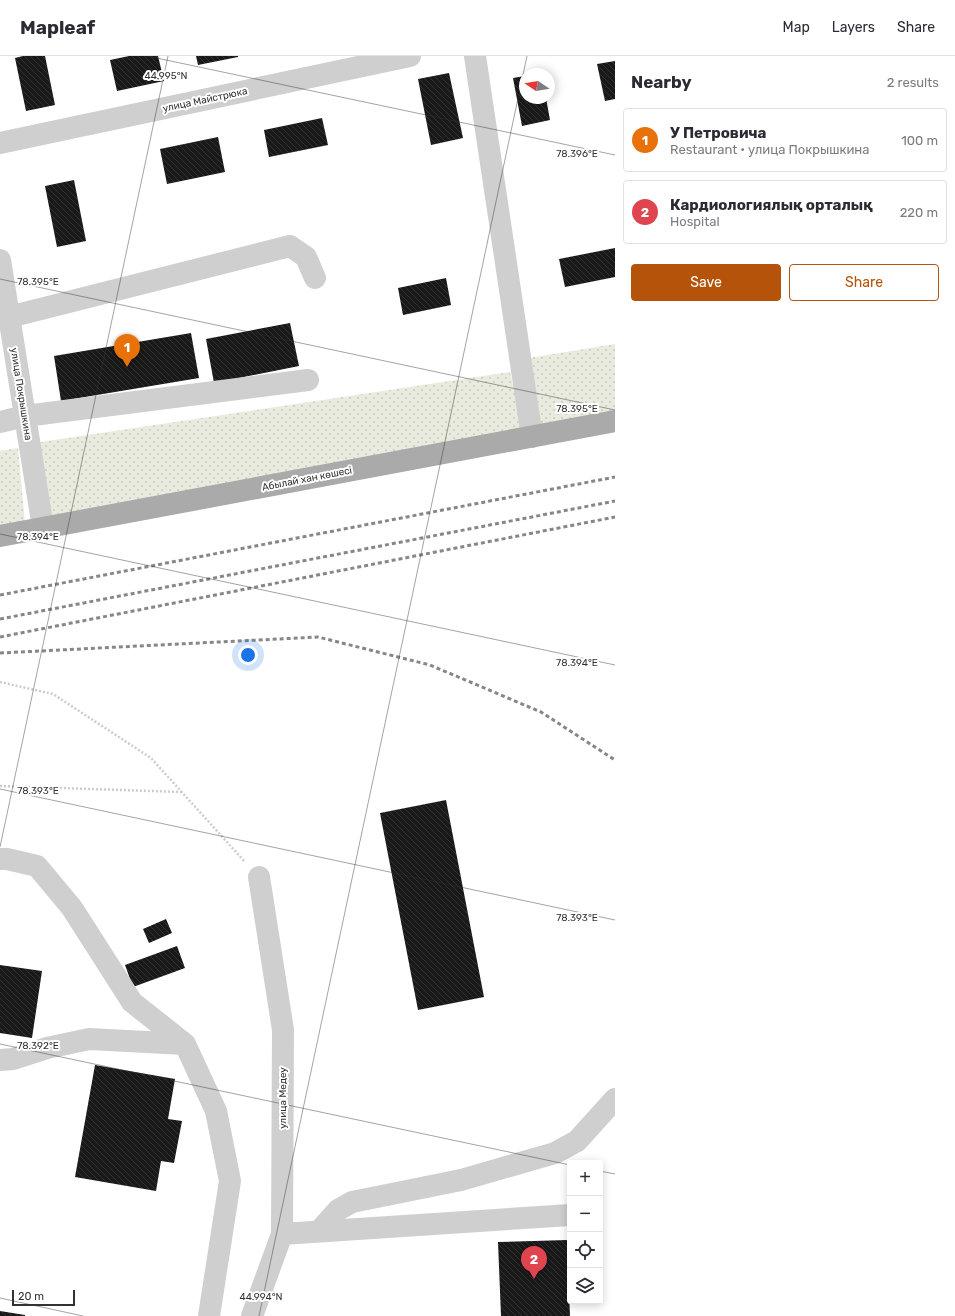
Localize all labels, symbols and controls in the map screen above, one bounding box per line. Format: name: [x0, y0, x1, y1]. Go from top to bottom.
text: Mapleaf: [20, 16, 95, 39]
text: Map: [783, 19, 810, 36]
text: Layers: [832, 19, 875, 36]
text: Share: [897, 19, 935, 36]
north arrow: [519, 68, 555, 104]
text: 44.995°N: [145, 70, 188, 82]
text: Nearby: [631, 72, 692, 92]
text: 2 results: [887, 75, 939, 90]
street label: улица Майстрюка: [162, 85, 248, 115]
text: У Петровича: [670, 124, 766, 142]
text: 1: [642, 133, 648, 148]
text: 100 m: [901, 133, 938, 148]
text: Restaurant · улица Покрышкина: [670, 142, 869, 157]
text: 78.396°E: [556, 148, 598, 160]
text: Кардиологиялық орталық: [670, 196, 873, 214]
text: 2: [641, 205, 649, 220]
text: 220 m: [900, 205, 938, 220]
text: Hospital: [670, 214, 720, 229]
button: Save: [631, 264, 781, 301]
button: Share: [789, 264, 939, 301]
text: 78.395°E: [17, 276, 59, 288]
pin: 1: [114, 334, 140, 367]
street label: улица Покрышкина: [8, 347, 34, 441]
text: 78.395°E: [556, 403, 598, 415]
street label: Абылай хан көшесі: [261, 464, 353, 494]
text: 78.394°E: [17, 531, 59, 543]
your location: [238, 645, 258, 665]
text: 78.394°E: [556, 657, 598, 669]
text: 78.393°E: [17, 785, 59, 797]
text: 78.393°E: [556, 912, 598, 924]
text: 78.392°E: [17, 1040, 59, 1052]
street label: улица Медеу: [277, 1067, 289, 1129]
map controls: [567, 1160, 603, 1304]
button: +: [567, 1160, 603, 1196]
button: −: [567, 1196, 603, 1232]
button: locate: [567, 1232, 603, 1268]
pin: 2: [521, 1246, 547, 1279]
button: layers: [567, 1268, 603, 1304]
scale bar: [12, 1288, 75, 1307]
text: 20 m: [18, 1290, 44, 1303]
text: 44.994°N: [239, 1291, 283, 1303]

